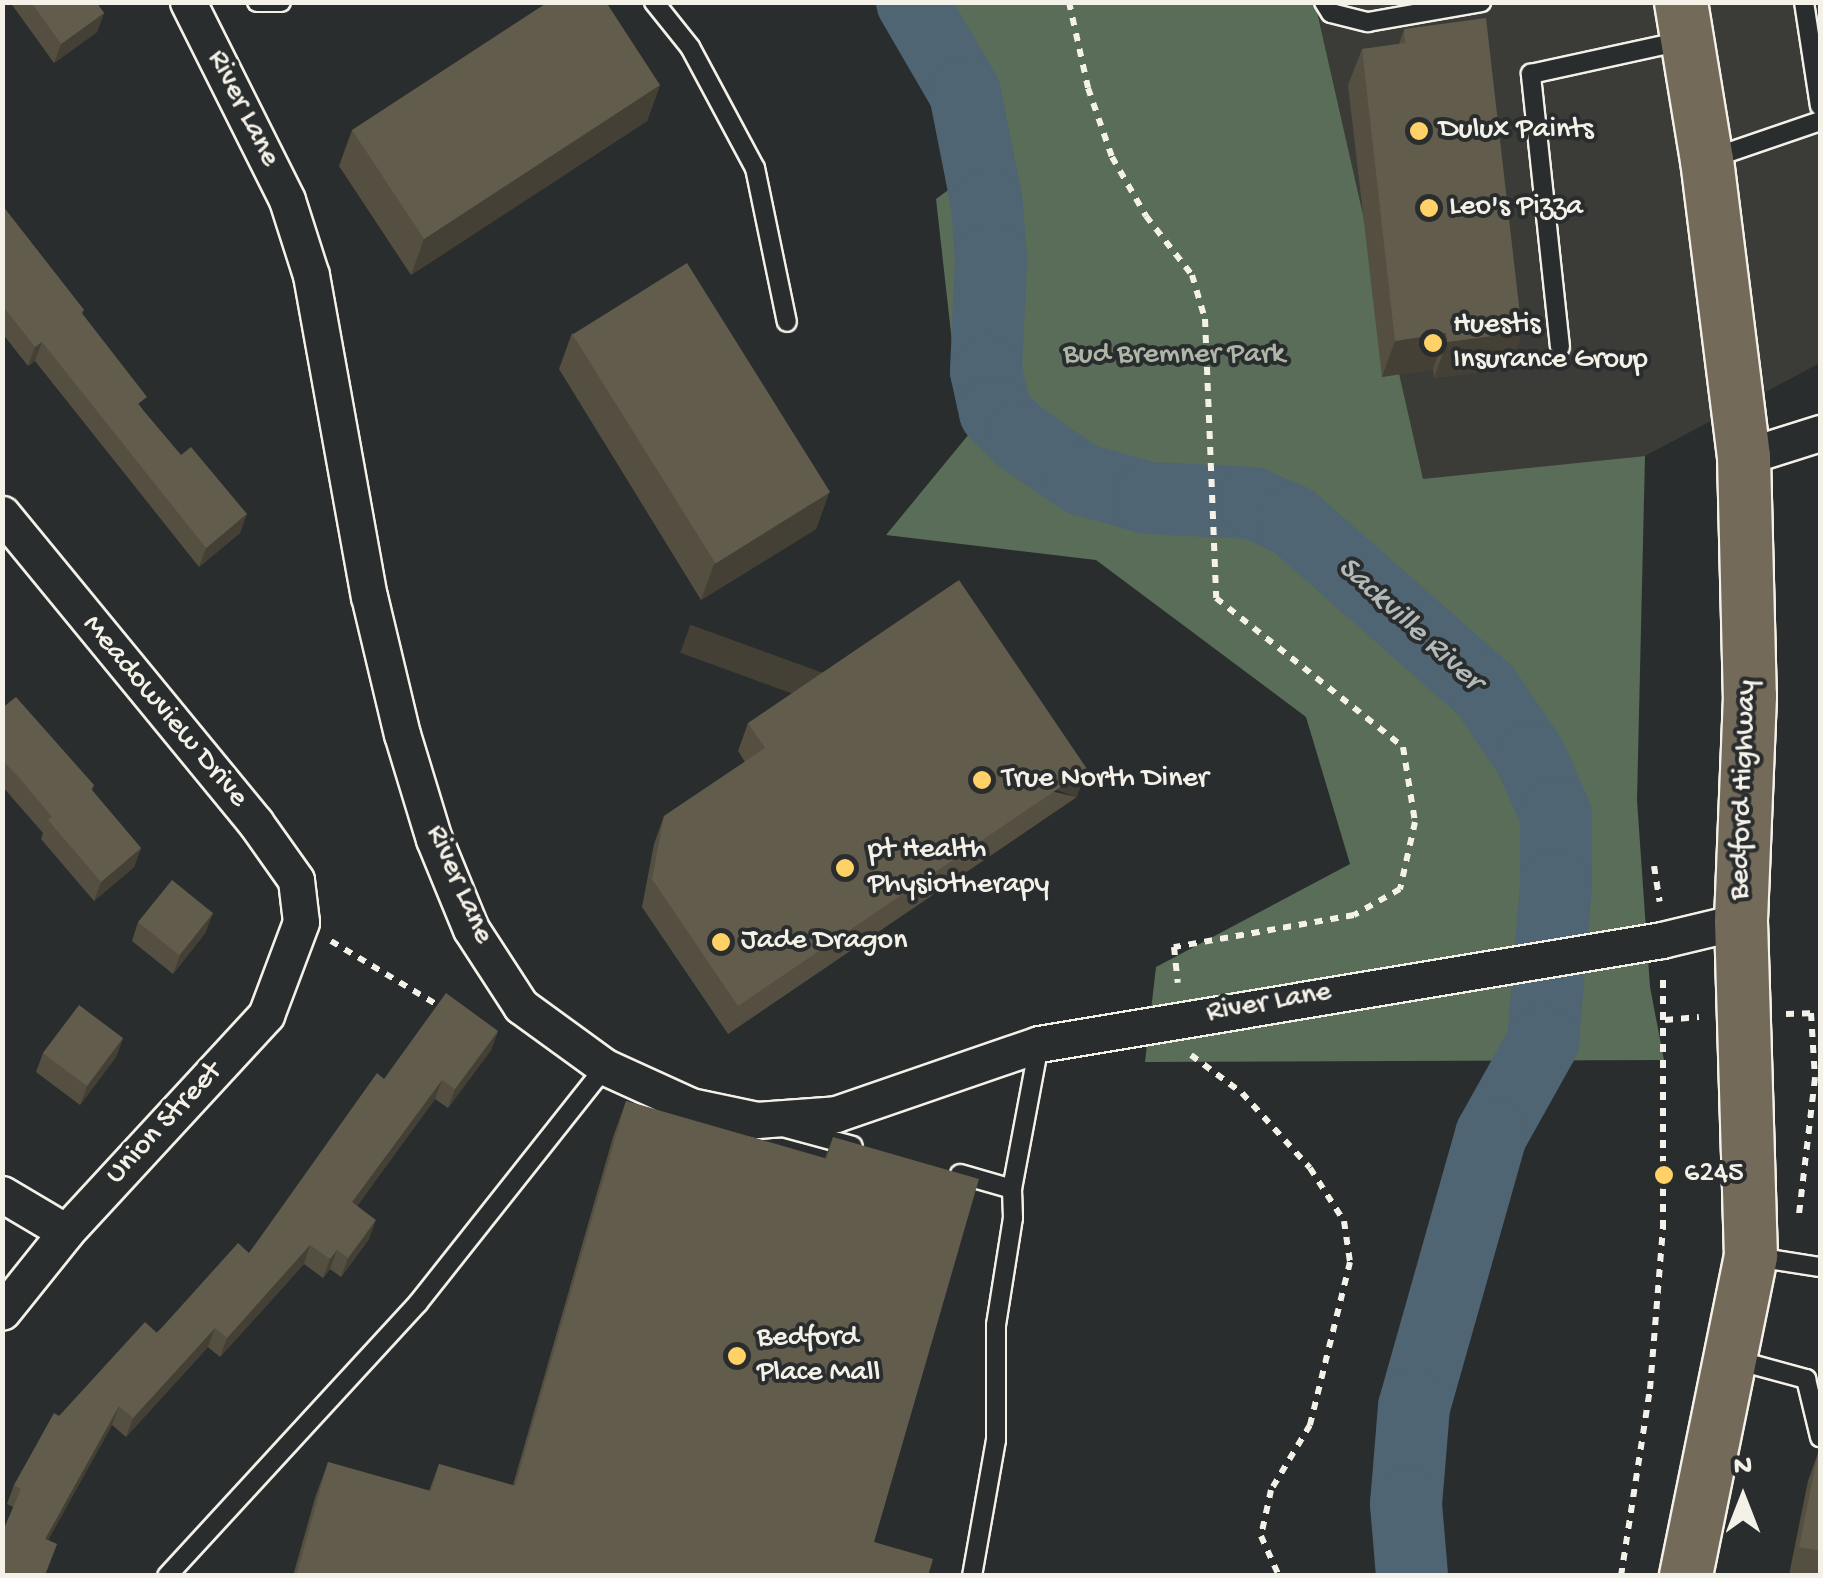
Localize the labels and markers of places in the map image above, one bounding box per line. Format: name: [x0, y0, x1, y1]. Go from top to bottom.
place label: Dulux Paints: [1439, 113, 1593, 149]
marker: Dulux Paints: [1408, 120, 1430, 142]
place label: Leo's Pizza: [1449, 190, 1583, 226]
marker: Leo's Pizza: [1418, 197, 1440, 219]
place label: Huestis Insurance Group: [1453, 308, 1648, 378]
marker: Huestis Insurance Group: [1422, 332, 1444, 354]
place label: True North Diner: [1002, 762, 1208, 798]
marker: True North Diner: [971, 769, 993, 791]
place label: pt Health Physiotherapy: [868, 833, 1049, 904]
marker: pt Health Physiotherapy: [832, 855, 858, 881]
place label: Jade Dragon: [741, 924, 907, 960]
marker: Jade Dragon: [710, 931, 732, 953]
place label: 6245: [1684, 1157, 1744, 1193]
marker: 6245: [1653, 1164, 1675, 1186]
place label: Bedford Place Mall: [757, 1321, 880, 1392]
marker: Bedford Place Mall: [726, 1345, 748, 1367]

